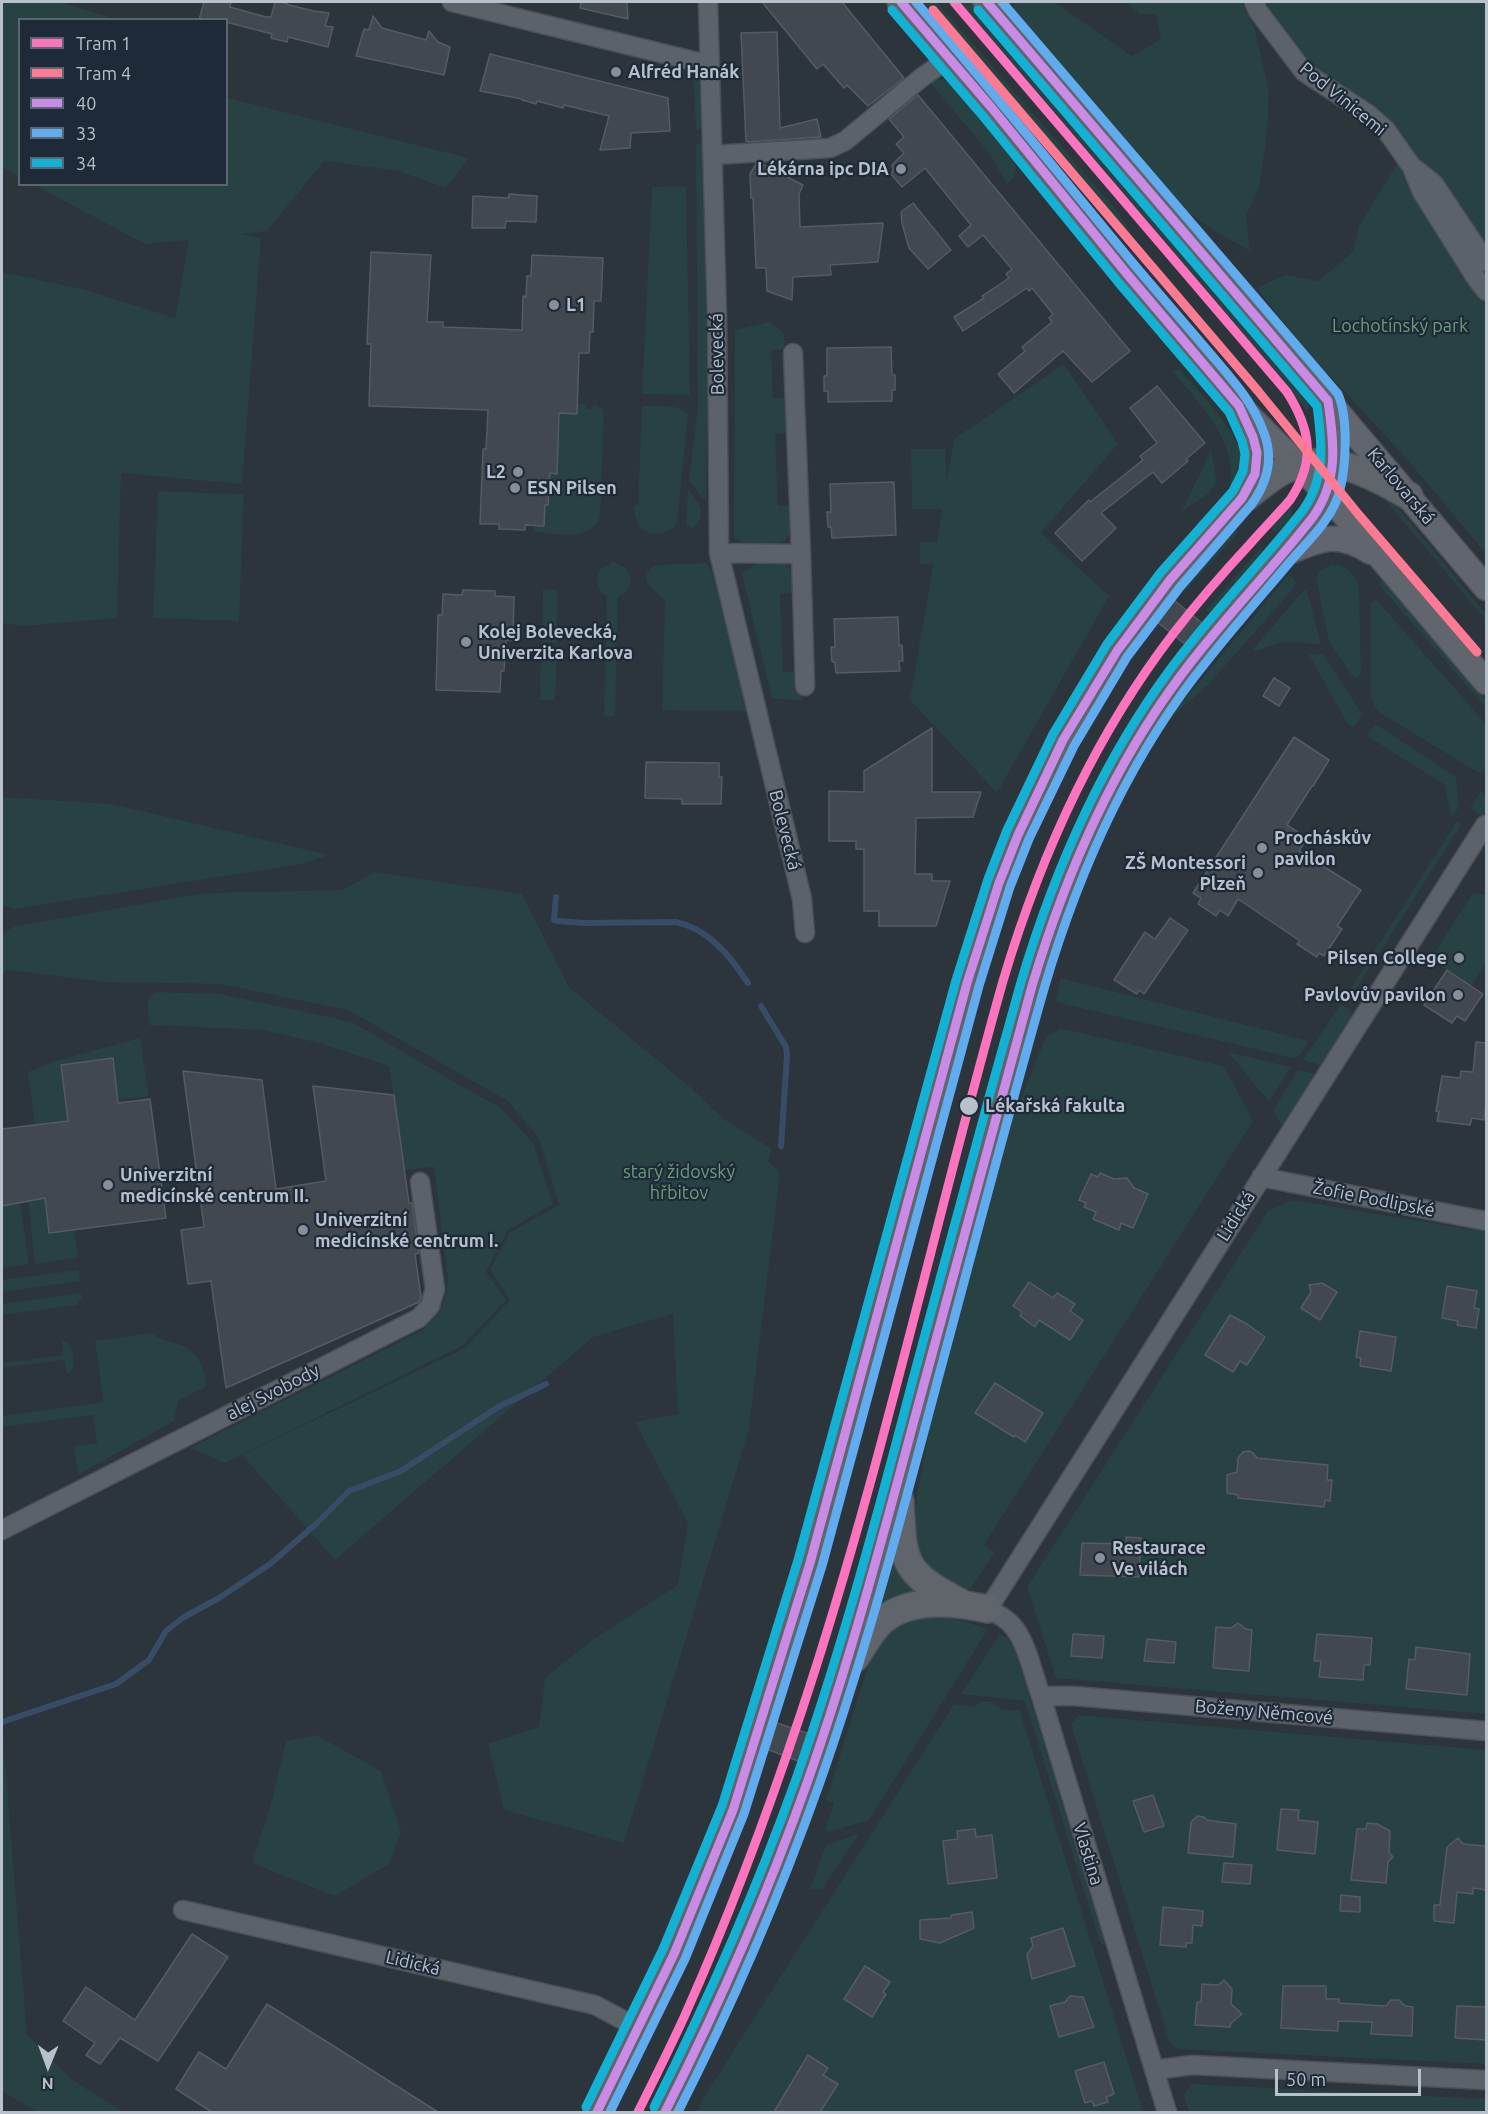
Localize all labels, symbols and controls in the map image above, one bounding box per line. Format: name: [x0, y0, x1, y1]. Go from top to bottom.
legend: [18, 18, 228, 186]
text: Tram 1: [76, 33, 131, 53]
street label: Pod Vinicemi: [1295, 58, 1391, 140]
place label: Alfréd Hanák: [628, 61, 739, 83]
text: Tram 4: [76, 63, 131, 83]
marker: Alfréd Hanák: [609, 65, 623, 79]
text: 40: [76, 93, 96, 113]
text: 33: [76, 123, 96, 143]
text: 34: [76, 153, 96, 173]
place label: Lékárna ipc DIA: [757, 158, 889, 180]
marker: Lékárna ipc DIA: [894, 162, 908, 176]
place label: L1: [566, 294, 586, 316]
marker: L1: [547, 298, 561, 312]
street label: Bolevecká: [705, 313, 729, 395]
park label: Lochotínský park: [1332, 315, 1468, 337]
street label: Karlovarská: [1363, 443, 1439, 529]
place label: L2: [486, 461, 506, 483]
marker: L2: [511, 465, 525, 479]
place label: ESN Pilsen: [527, 477, 617, 499]
marker: ESN Pilsen: [508, 481, 522, 495]
place label: Kolej Bolevecká, Univerzita Karlova: [478, 621, 633, 664]
marker: Kolej Bolevecká, Univerzita Karlova: [459, 635, 473, 649]
street label: Bolevecká: [765, 788, 805, 872]
place label: Procháskův pavilon: [1274, 827, 1371, 870]
marker: Procháskův pavilon: [1255, 841, 1269, 855]
place label: ZŠ Montessori Plzeň: [1125, 852, 1246, 894]
marker: ZŠ Montessori Plzeň: [1251, 866, 1265, 880]
place label: Pilsen College: [1327, 947, 1447, 969]
marker: Pilsen College: [1452, 951, 1466, 965]
place label: Pavlovův pavilon: [1304, 984, 1446, 1006]
marker: Pavlovův pavilon: [1451, 988, 1465, 1002]
marker: Lékařská fakulta: [958, 1095, 980, 1117]
place label: Lékařská fakulta: [985, 1095, 1125, 1117]
park label: starý židovský hřbitov: [623, 1161, 735, 1204]
place label: Univerzitní medicínské centrum II.: [120, 1164, 309, 1206]
street label: Žofie Podlipské: [1311, 1177, 1437, 1221]
marker: Univerzitní medicínské centrum II.: [101, 1178, 115, 1192]
street label: Lidická: [1212, 1187, 1260, 1245]
place label: Univerzitní medicínské centrum I.: [315, 1209, 498, 1252]
marker: Univerzitní medicínské centrum I.: [296, 1223, 310, 1237]
street label: alej Svobody: [223, 1359, 323, 1425]
place label: Restaurace Ve vilách: [1112, 1537, 1206, 1580]
marker: Restaurace Ve vilách: [1093, 1551, 1107, 1565]
street label: Boženy Němcové: [1194, 1695, 1334, 1729]
street label: Vlastina: [1068, 1820, 1108, 1888]
street label: Lidická: [384, 1946, 442, 1980]
north arrow: [18, 2036, 78, 2096]
scale bar: [1278, 2057, 1424, 2095]
text: 50 m: [1286, 2069, 1326, 2089]
text: N: [42, 2075, 54, 2093]

